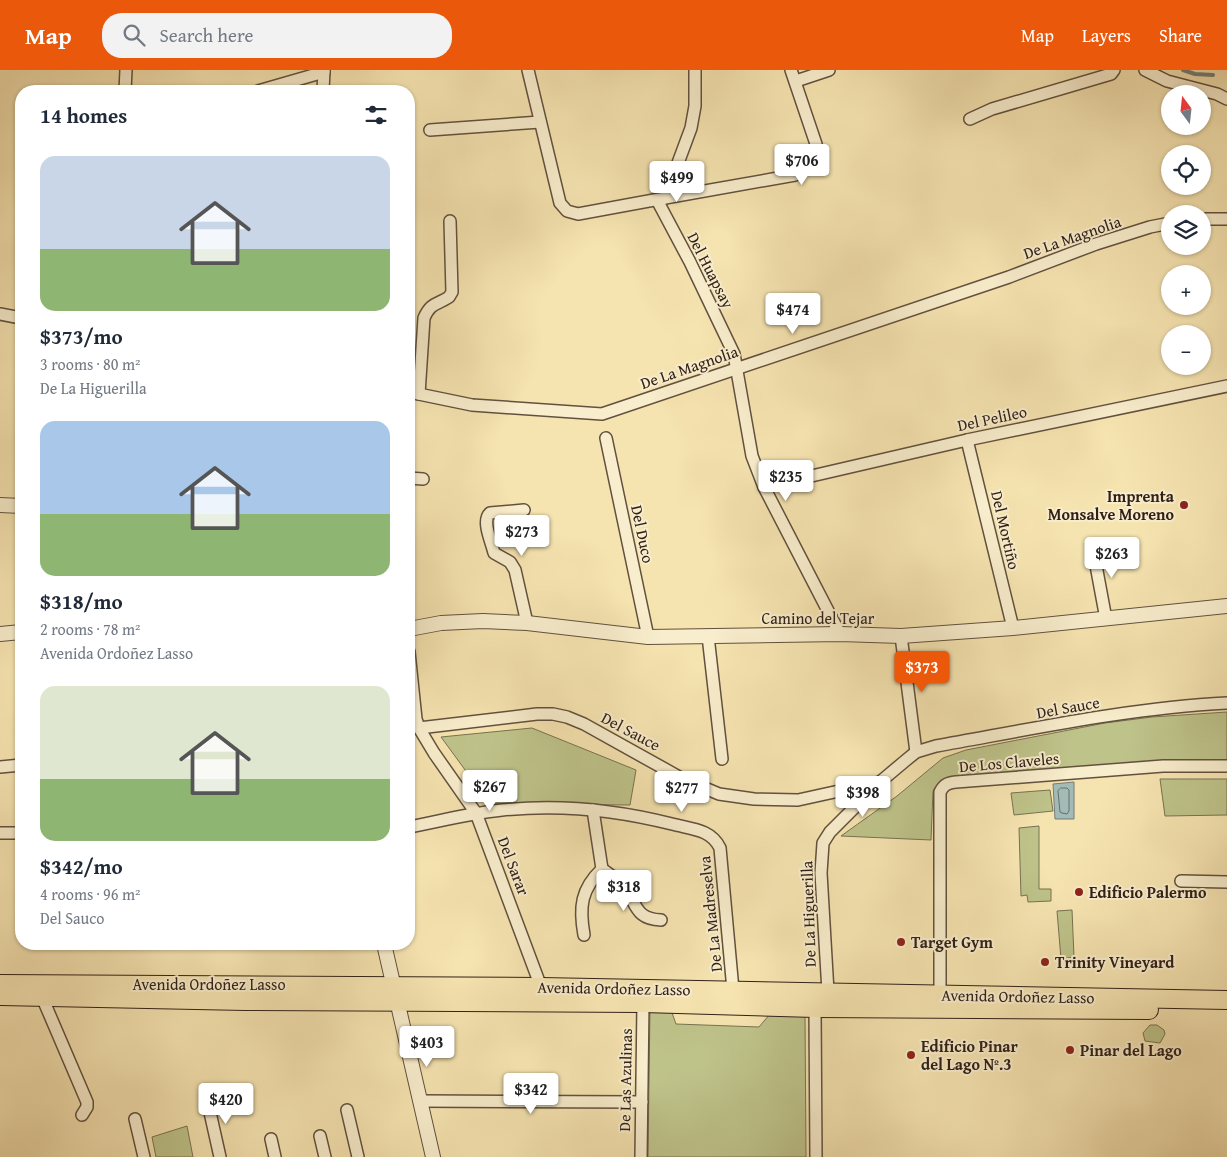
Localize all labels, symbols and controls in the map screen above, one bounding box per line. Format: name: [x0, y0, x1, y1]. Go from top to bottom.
search box: [102, 13, 452, 58]
text: Map: [25, 18, 72, 53]
icon: search: [120, 21, 148, 49]
text: Search here: [160, 21, 253, 49]
text: Map: [1021, 22, 1054, 49]
text: Layers: [1082, 22, 1131, 49]
text: Share: [1159, 22, 1202, 49]
north arrow: [1161, 85, 1211, 135]
map controls: [1161, 85, 1211, 375]
text: 14 homes: [40, 100, 127, 131]
icon: filters: [362, 101, 390, 129]
pin: $706: [772, 144, 832, 186]
button: locate: [1161, 145, 1211, 195]
text: $706: [785, 148, 819, 172]
pin: $499: [647, 160, 707, 203]
text: $499: [660, 165, 694, 189]
icon: home: [170, 188, 260, 278]
button: layers: [1161, 205, 1211, 255]
street label: De La Magnolia: [1020, 209, 1125, 265]
street label: Del Huapsay: [682, 228, 740, 312]
button: +: [1161, 265, 1211, 315]
pin: $474: [763, 292, 823, 335]
text: $474: [776, 297, 810, 321]
text: $373/mo: [40, 321, 123, 352]
button: −: [1161, 325, 1211, 375]
street label: De La Magnolia: [637, 339, 742, 395]
text: 3 rooms · 80 m²: [40, 352, 140, 376]
text: De La Higuerilla: [40, 376, 147, 400]
street label: Del Pelileo: [955, 399, 1029, 437]
icon: home: [170, 453, 260, 543]
pin: $235: [756, 460, 816, 502]
text: $235: [769, 464, 803, 488]
place label: Imprenta Monsalve Moreno: [1048, 484, 1175, 526]
street label: Del Mortiño: [985, 488, 1027, 572]
marker: Imprenta Monsalve Moreno: [1178, 499, 1190, 511]
street label: Del Duco: [625, 503, 661, 565]
pin: $273: [492, 514, 552, 557]
text: $273: [505, 519, 539, 543]
pin: $263: [1082, 536, 1142, 579]
text: $263: [1095, 541, 1129, 565]
text: $318/mo: [40, 586, 123, 617]
street label: Camino del Tejar: [762, 606, 875, 630]
text: 2 rooms · 78 m²: [40, 617, 140, 641]
text: Avenida Ordoñez Lasso: [40, 641, 193, 665]
pin: $373: [892, 650, 952, 693]
text: $373: [905, 655, 939, 679]
street label: Del Sauce: [1034, 690, 1102, 724]
street label: Del Sauce: [597, 705, 665, 757]
icon: home: [170, 718, 260, 808]
street label: De Los Claveles: [958, 746, 1060, 778]
pin: $267: [460, 770, 520, 812]
pin: $277: [652, 770, 712, 813]
text: $267: [473, 774, 507, 798]
text: $277: [665, 775, 699, 799]
pin: $398: [833, 776, 893, 818]
text: $398: [846, 780, 880, 804]
street label: Del Sarar: [492, 833, 536, 899]
text: $342/mo: [40, 851, 123, 882]
street label: De La Madreselva: [692, 854, 728, 973]
street label: De La Higuerilla: [794, 860, 822, 968]
pin: $318: [594, 870, 654, 912]
text: $318: [607, 874, 641, 898]
place label: Edificio Palermo: [1089, 880, 1207, 904]
text: 4 rooms · 96 m²: [40, 882, 140, 906]
marker: Edificio Palermo: [1073, 886, 1085, 898]
text: Del Sauco: [40, 906, 105, 930]
place label: Target Gym: [911, 930, 993, 954]
marker: Target Gym: [895, 936, 907, 948]
place label: Trinity Vineyard: [1055, 950, 1175, 974]
marker: Trinity Vineyard: [1039, 956, 1051, 968]
street label: Avenida Ordoñez Lasso: [132, 972, 286, 996]
street label: Avenida Ordoñez Lasso: [537, 975, 691, 1001]
street label: Avenida Ordoñez Lasso: [941, 983, 1095, 1009]
pin: $403: [397, 1026, 457, 1068]
street label: De Las Azulinas: [612, 1028, 638, 1132]
text: $403: [410, 1030, 444, 1054]
place label: Edificio Pinar del Lago Nº.3: [921, 1034, 1019, 1076]
place label: Pinar del Lago: [1080, 1038, 1182, 1062]
marker: Pinar del Lago: [1064, 1044, 1076, 1056]
marker: Edificio Pinar del Lago Nº.3: [905, 1049, 917, 1061]
pin: $342: [501, 1072, 561, 1115]
text: $342: [514, 1077, 548, 1101]
pin: $420: [196, 1082, 256, 1125]
text: $420: [209, 1087, 243, 1111]

